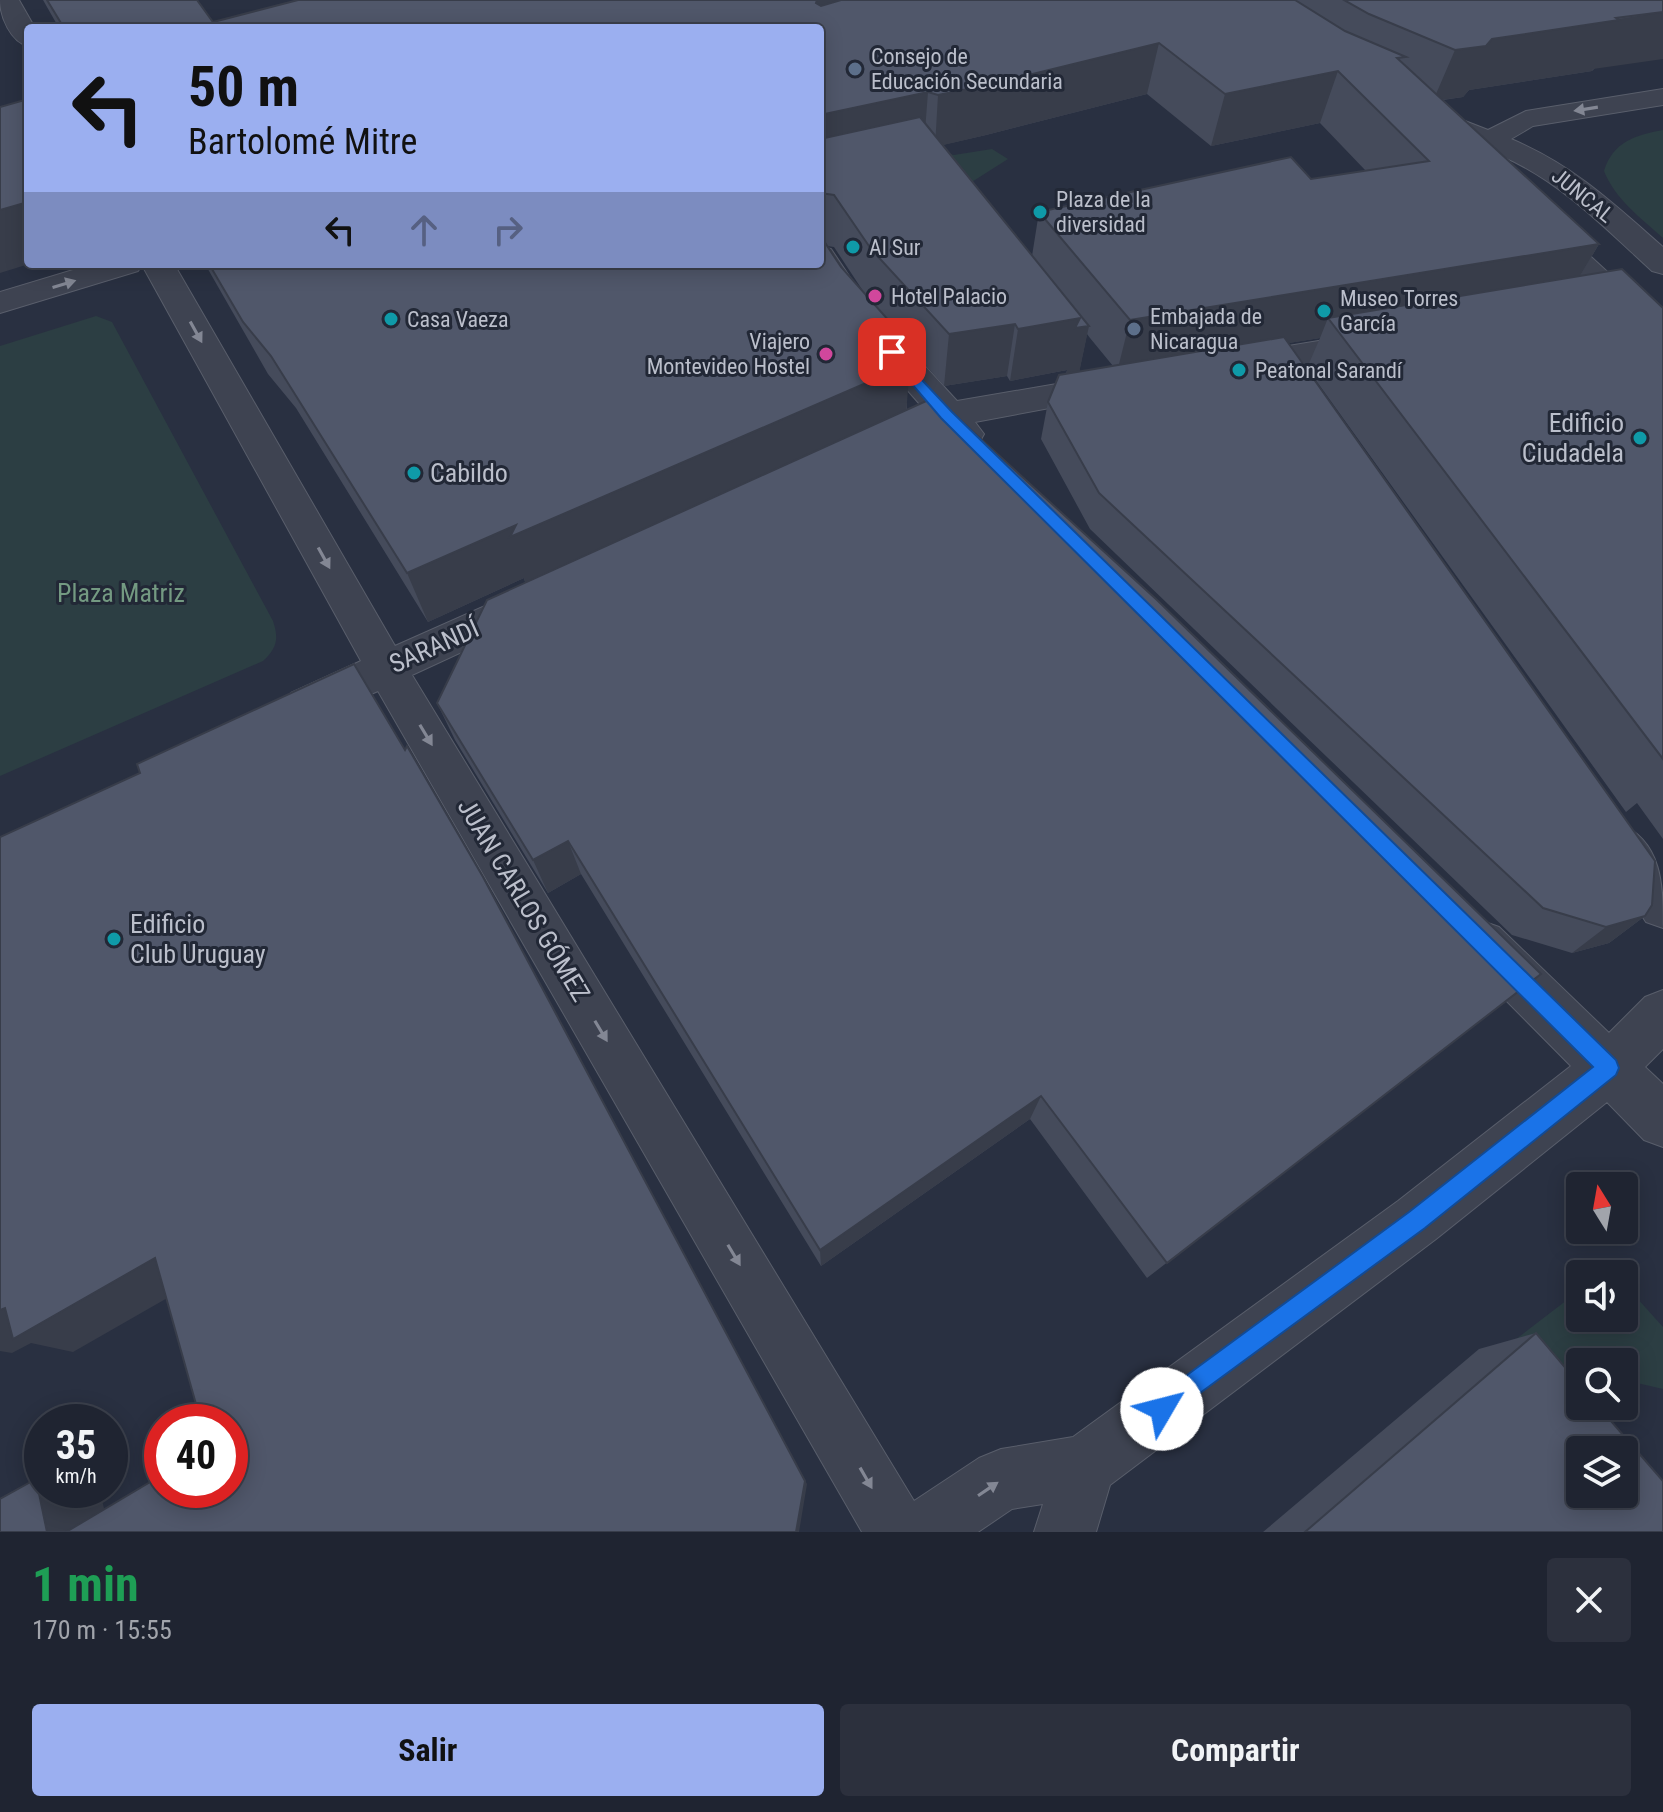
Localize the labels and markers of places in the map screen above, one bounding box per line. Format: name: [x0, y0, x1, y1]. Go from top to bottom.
place label: Consejo de Educación Secundaria: [871, 44, 1063, 94]
marker: Consejo de Educación Secundaria: [846, 60, 864, 78]
place label: Plaza de la diversidad: [1056, 187, 1151, 237]
marker: Plaza de la diversidad: [1031, 203, 1049, 221]
place label: Al Sur: [869, 235, 921, 260]
marker: Al Sur: [844, 238, 862, 256]
place label: Hotel Palacio: [891, 284, 1007, 309]
place label: Museo Torres García: [1340, 286, 1458, 336]
marker: Hotel Palacio: [866, 287, 884, 305]
marker: Museo Torres García: [1315, 302, 1333, 320]
place label: Embajada de Nicaragua: [1150, 304, 1262, 354]
place label: Casa Vaeza: [407, 307, 509, 332]
marker: Casa Vaeza: [382, 310, 400, 328]
pin: [858, 318, 926, 386]
marker: Embajada de Nicaragua: [1125, 320, 1143, 338]
place label: Viajero Montevideo Hostel: [647, 329, 810, 379]
marker: Viajero Montevideo Hostel: [817, 345, 835, 363]
place label: Peatonal Sarandí: [1255, 358, 1403, 383]
marker: Peatonal Sarandí: [1230, 361, 1248, 379]
place label: Edificio Ciudadela: [1522, 408, 1624, 468]
marker: Edificio Ciudadela: [1631, 429, 1649, 447]
place label: Cabildo: [430, 458, 508, 488]
marker: Cabildo: [405, 464, 423, 482]
place label: Edificio Club Uruguay: [130, 909, 266, 969]
marker: Edificio Club Uruguay: [105, 930, 123, 948]

